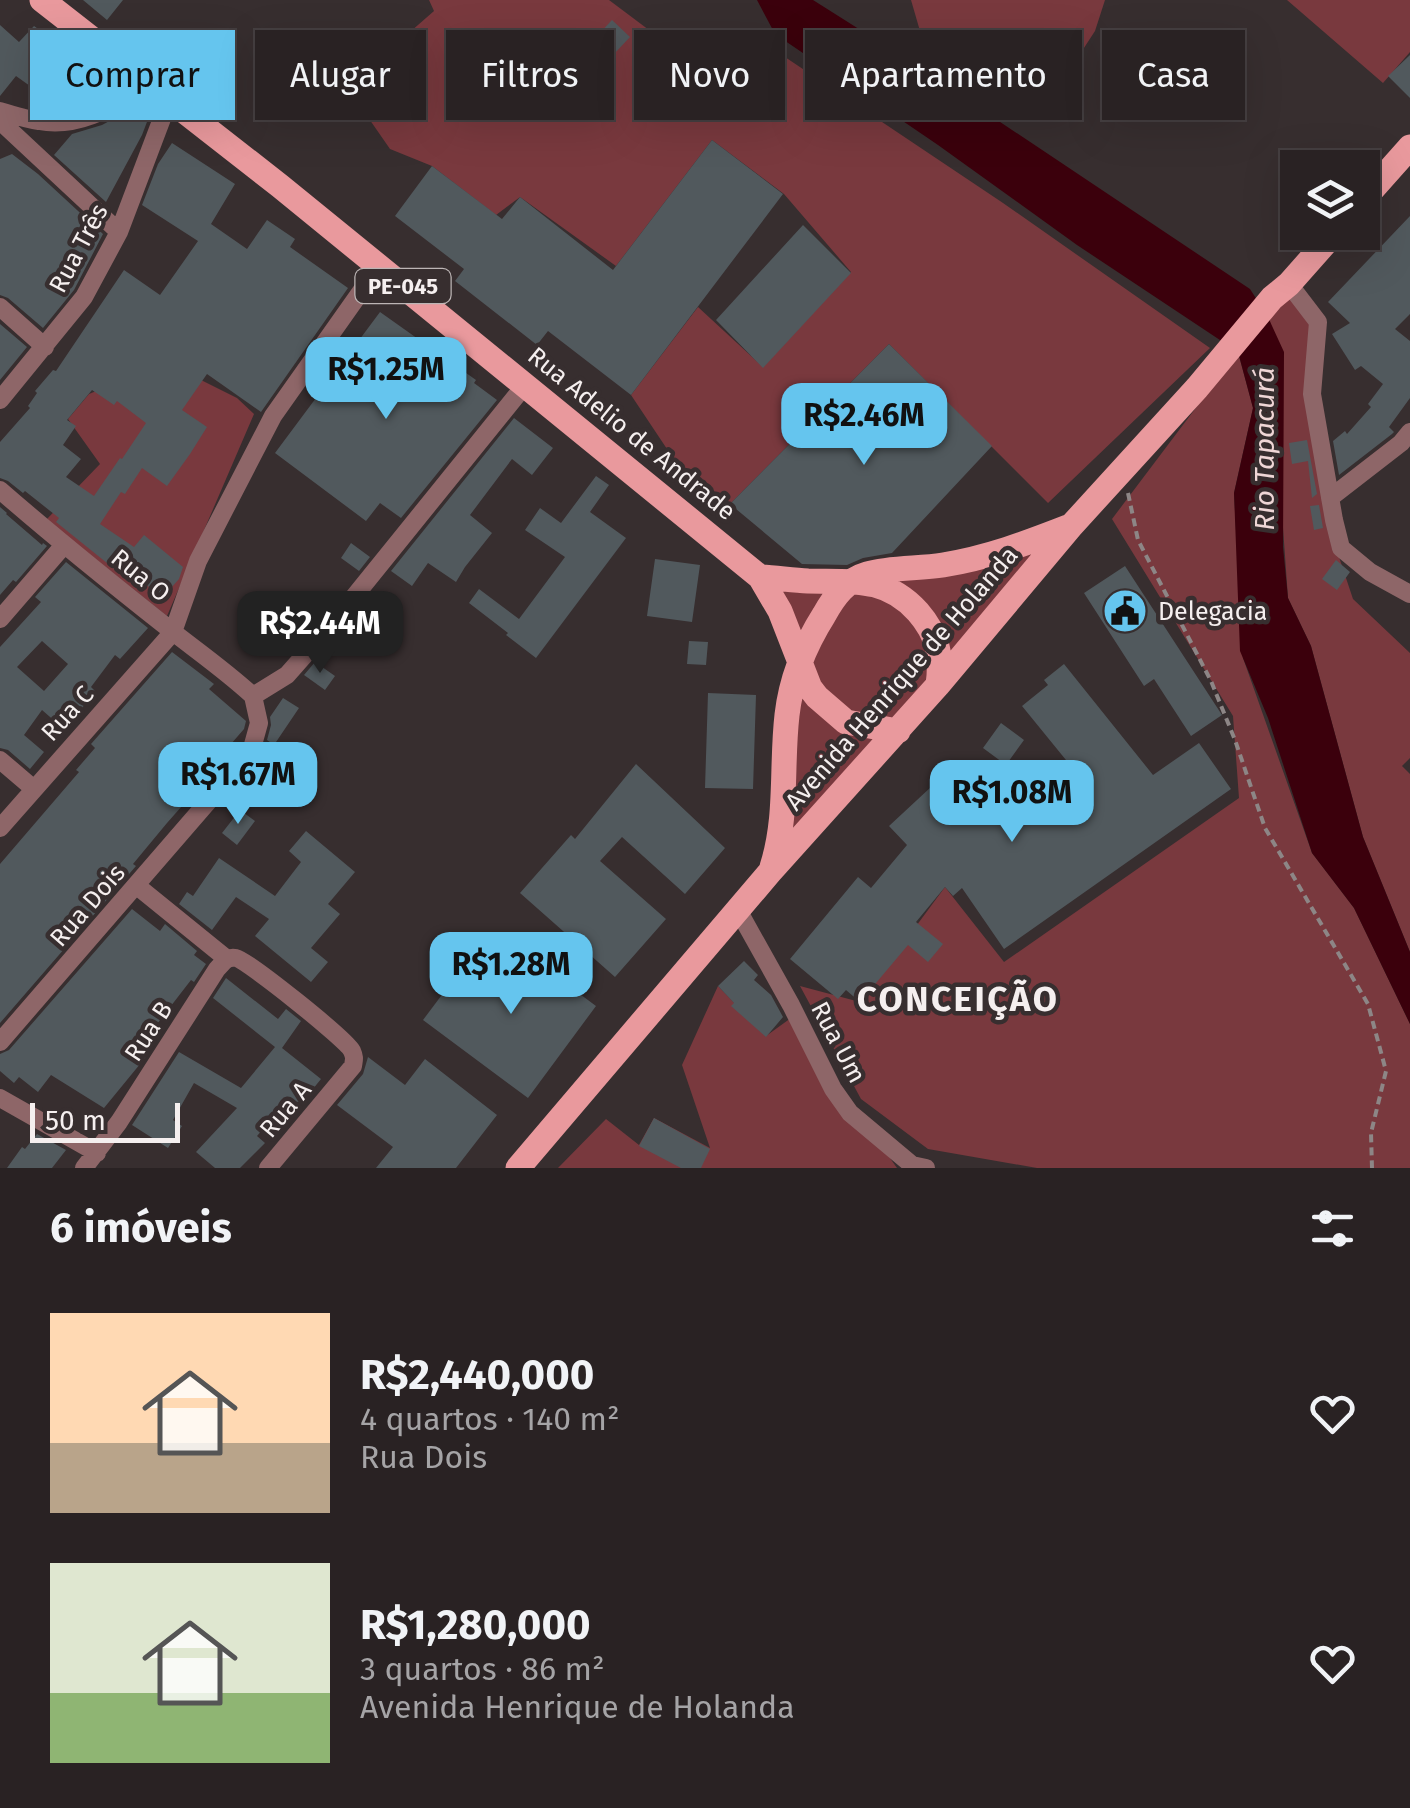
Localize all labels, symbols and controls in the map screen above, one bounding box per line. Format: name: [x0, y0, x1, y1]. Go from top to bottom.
chip: Comprar: [30, 30, 235, 120]
chip: Alugar: [255, 30, 426, 120]
chip: Filtros: [446, 30, 614, 120]
chip: Novo: [634, 30, 785, 120]
chip: Apartamento: [805, 30, 1082, 120]
chip: Casa: [1102, 30, 1245, 120]
map controls: [1280, 150, 1380, 250]
button: layers: [1280, 150, 1380, 250]
street label: Rua Três: [43, 199, 115, 298]
road number: PE-045: [356, 269, 450, 303]
pin: R$1.25M: [294, 337, 478, 422]
street label: Rua Adelio de Andrade: [521, 341, 741, 527]
text: R$1.25M: [327, 350, 445, 388]
water label: Rio Tapacurá: [1248, 367, 1281, 531]
pin: R$2.46M: [772, 383, 956, 468]
text: R$2.46M: [803, 396, 925, 434]
street label: Avenida Henrique de Holanda: [779, 541, 1024, 817]
street label: Rua O: [105, 543, 176, 609]
public building icon: Delegacia: [1102, 588, 1148, 634]
pin: R$2.44M: [228, 591, 412, 676]
place label: Delegacia: [1158, 597, 1267, 627]
text: R$2.44M: [259, 604, 381, 642]
street label: Rua C: [35, 680, 100, 747]
pin: R$1.67M: [146, 742, 330, 827]
text: R$1.67M: [180, 755, 296, 793]
pin: R$1.08M: [920, 760, 1104, 845]
text: R$1.08M: [952, 773, 1072, 811]
street label: Rua Dois: [44, 858, 132, 953]
pin: R$1.28M: [419, 932, 603, 1017]
text: R$1.28M: [452, 945, 570, 983]
district label: CONCEIÇÃO: [857, 978, 1059, 1020]
street label: Rua B: [119, 996, 179, 1067]
street label: Rua Um: [804, 997, 872, 1088]
street label: Rua A: [254, 1075, 318, 1144]
scale bar: [30, 1098, 180, 1142]
text: 50 m: [45, 1104, 106, 1137]
icon: filters: [1305, 1201, 1360, 1256]
text: 6 imóveis: [50, 1203, 232, 1253]
text: R$2,440,000: [360, 1350, 594, 1400]
icon: home: [130, 1353, 250, 1473]
icon: heart: [1305, 1386, 1360, 1441]
text: 4 quartos · 140 m²: [360, 1400, 620, 1438]
text: Rua Dois: [360, 1438, 487, 1476]
text: R$1,280,000: [360, 1600, 591, 1650]
icon: home: [130, 1603, 250, 1723]
icon: heart: [1305, 1636, 1360, 1691]
text: 3 quartos · 86 m²: [360, 1650, 605, 1688]
text: Avenida Henrique de Holanda: [360, 1688, 795, 1726]

